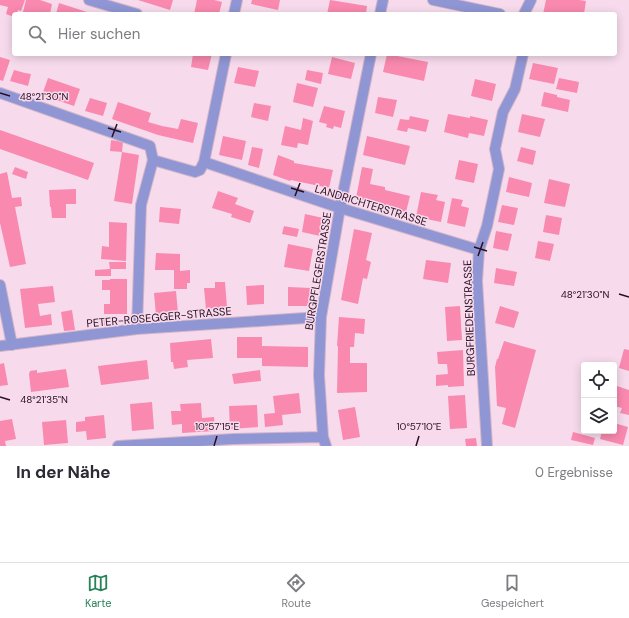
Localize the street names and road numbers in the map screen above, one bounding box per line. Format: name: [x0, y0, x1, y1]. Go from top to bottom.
street label: LANDRICHTERSTRASSE: [313, 181, 429, 229]
street label: BURGPFLEGERSTRASSE: [302, 211, 334, 331]
street label: BURGFRIEDENSTRASSE: [460, 260, 478, 376]
street label: PETER-ROSEGGER-STRASSE: [86, 304, 232, 330]

